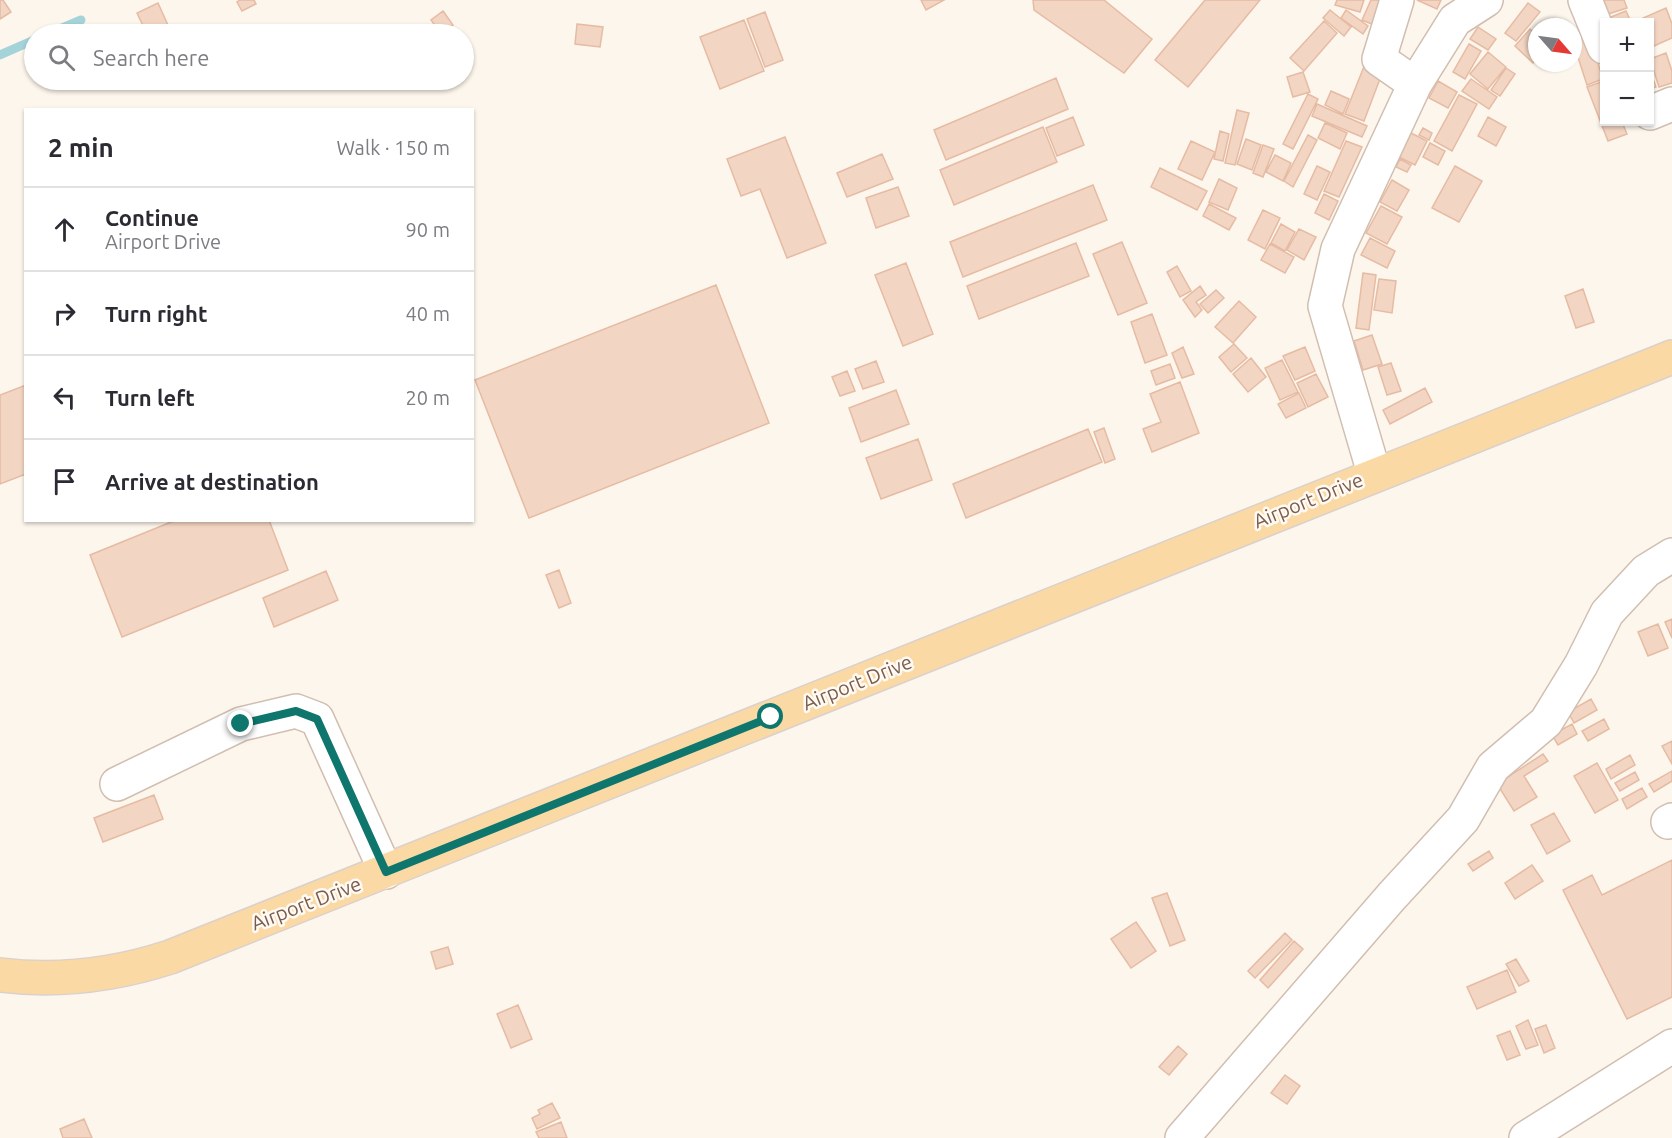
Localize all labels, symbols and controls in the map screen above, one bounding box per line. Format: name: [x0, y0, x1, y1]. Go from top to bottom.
north arrow: [1528, 18, 1582, 72]
map controls: [1600, 18, 1654, 126]
button: +: [1600, 18, 1654, 72]
search box: [24, 24, 474, 90]
icon: search: [45, 41, 78, 74]
text: Search here: [93, 45, 209, 70]
button: −: [1600, 72, 1654, 126]
text: 2 min: [48, 133, 114, 162]
text: Walk · 150 m: [337, 136, 450, 159]
text: Continue: [105, 205, 199, 230]
icon: ahead: [48, 213, 81, 246]
text: 90 m: [406, 218, 450, 241]
text: Airport Drive: [105, 230, 221, 253]
icon: right: [48, 297, 81, 330]
text: Turn right: [105, 301, 207, 326]
text: 40 m: [406, 302, 450, 325]
icon: left: [48, 381, 81, 414]
text: Turn left: [105, 385, 195, 410]
text: 20 m: [406, 386, 450, 409]
icon: arrive: [48, 465, 81, 498]
street label: Airport Drive: [1250, 468, 1366, 532]
text: Arrive at destination: [105, 469, 319, 494]
street label: Airport Drive: [799, 650, 915, 714]
route start: [757, 703, 783, 729]
route end: [227, 710, 253, 736]
street label: Airport Drive: [248, 871, 364, 935]

